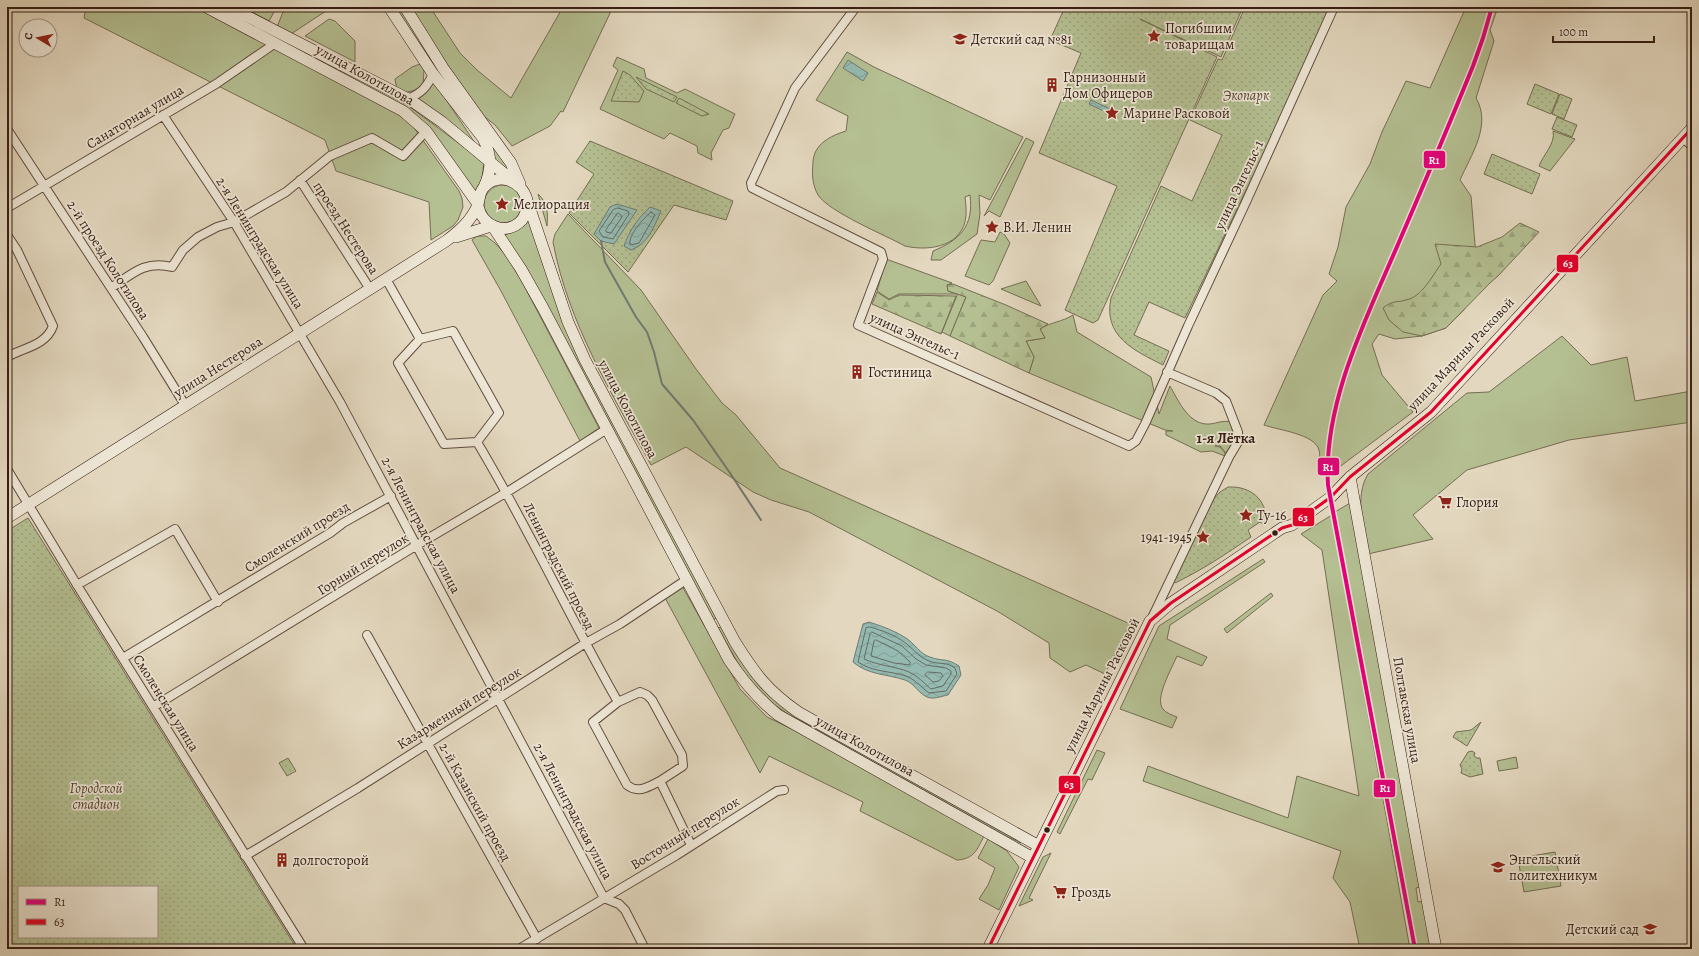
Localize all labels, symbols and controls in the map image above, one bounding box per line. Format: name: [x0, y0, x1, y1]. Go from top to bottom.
north arrow: [18, 18, 58, 58]
scale bar: [1553, 18, 1654, 44]
place label: Погибшим товарищам: [1165, 19, 1234, 54]
text: 100 m: [1559, 24, 1588, 40]
place icon: Погибшим товарищам: [1146, 28, 1162, 44]
place label: Детский сад №81: [971, 30, 1072, 49]
text: С: [21, 31, 37, 41]
school or university icon: Детский сад №81: [952, 31, 968, 47]
street label: улица Колотилова: [312, 40, 418, 110]
place label: Гарнизонный Дом Офицеров: [1063, 68, 1153, 103]
building icon: Гарнизонный Дом Офицеров: [1044, 77, 1060, 93]
street label: Санаторная улица: [83, 80, 188, 154]
park label: Экопарк: [1223, 86, 1269, 105]
place label: Марине Расковой: [1123, 104, 1230, 123]
place icon: Марине Расковой: [1104, 105, 1120, 121]
street label: улица Энгельс-1: [1210, 137, 1268, 234]
line badge: R1: [1423, 150, 1446, 169]
text: R1: [1429, 153, 1440, 168]
street label: 2-я Ленинградская улица: [212, 173, 309, 313]
street label: проезд Нестерова: [309, 178, 383, 279]
place label: Мелиорация: [513, 195, 590, 214]
place icon: Мелиорация: [494, 196, 510, 212]
street label: 2-й проезд Колотилова: [62, 197, 154, 324]
place label: В.И. Ленин: [1003, 218, 1072, 237]
place icon: В.И. Ленин: [984, 219, 1000, 235]
line badge: 63: [1556, 254, 1579, 273]
text: 63: [1563, 256, 1573, 271]
street label: улица Марины Расковой: [1403, 293, 1519, 416]
street label: улица Энгельс-1: [866, 307, 963, 364]
street label: улица Нестерова: [169, 332, 266, 402]
street label: улица Колотилова: [593, 355, 662, 462]
place label: Гостиница: [868, 363, 933, 382]
building icon: Гостиница: [849, 364, 865, 380]
district label: 1-я Лётка: [1197, 428, 1256, 448]
street label: 2-я Ленинградская улица: [377, 453, 465, 597]
line badge: R1: [1317, 457, 1340, 476]
text: R1: [1323, 460, 1334, 475]
place label: Глория: [1456, 493, 1499, 512]
supermarket icon: Глория: [1437, 494, 1453, 510]
street label: Смоленский проезд: [241, 497, 353, 577]
street label: Ленинградский проезд: [519, 499, 599, 633]
place label: Ту-16: [1257, 506, 1286, 525]
place icon: Ту-16: [1238, 507, 1254, 523]
line badge: 63: [1292, 507, 1315, 527]
text: 63: [1298, 510, 1308, 525]
street label: Горный переулок: [314, 528, 412, 600]
place label: 1941-1945: [1141, 528, 1192, 547]
unlabelled marker: [1270, 528, 1280, 538]
place icon: 1941-1945: [1195, 529, 1211, 545]
street label: улица Марины Расковой: [1059, 615, 1144, 756]
street label: Смоленская улица: [128, 651, 204, 756]
street label: Полтавская улица: [1388, 655, 1426, 765]
street label: Казарменный переулок: [393, 662, 525, 754]
street label: улица Колотилова: [812, 711, 918, 781]
street label: 2-й Казанский проезд: [434, 739, 516, 865]
street label: 2-я Ленинградская улица: [529, 739, 617, 883]
line badge: 63: [1058, 775, 1081, 794]
text: 63: [1064, 777, 1074, 792]
park label: Городской стадион: [69, 779, 123, 814]
line badge: R1: [1373, 779, 1396, 798]
text: R1: [1380, 781, 1391, 796]
street label: Восточный переулок: [627, 792, 743, 874]
unlabelled marker: [1042, 825, 1052, 835]
place label: Энгельский политехникум: [1509, 850, 1598, 885]
place label: долгосторой: [292, 851, 369, 870]
building icon: долгосторой: [274, 852, 290, 868]
school or university icon: Энгельский политехникум: [1490, 859, 1506, 875]
place label: Гроздь: [1071, 883, 1111, 902]
supermarket icon: Гроздь: [1052, 884, 1068, 900]
legend: [18, 886, 158, 938]
text: R1: [54, 894, 65, 910]
text: 63: [54, 914, 65, 930]
place label: Детский сад: [1566, 920, 1639, 939]
school or university icon: Детский сад: [1642, 921, 1658, 937]

